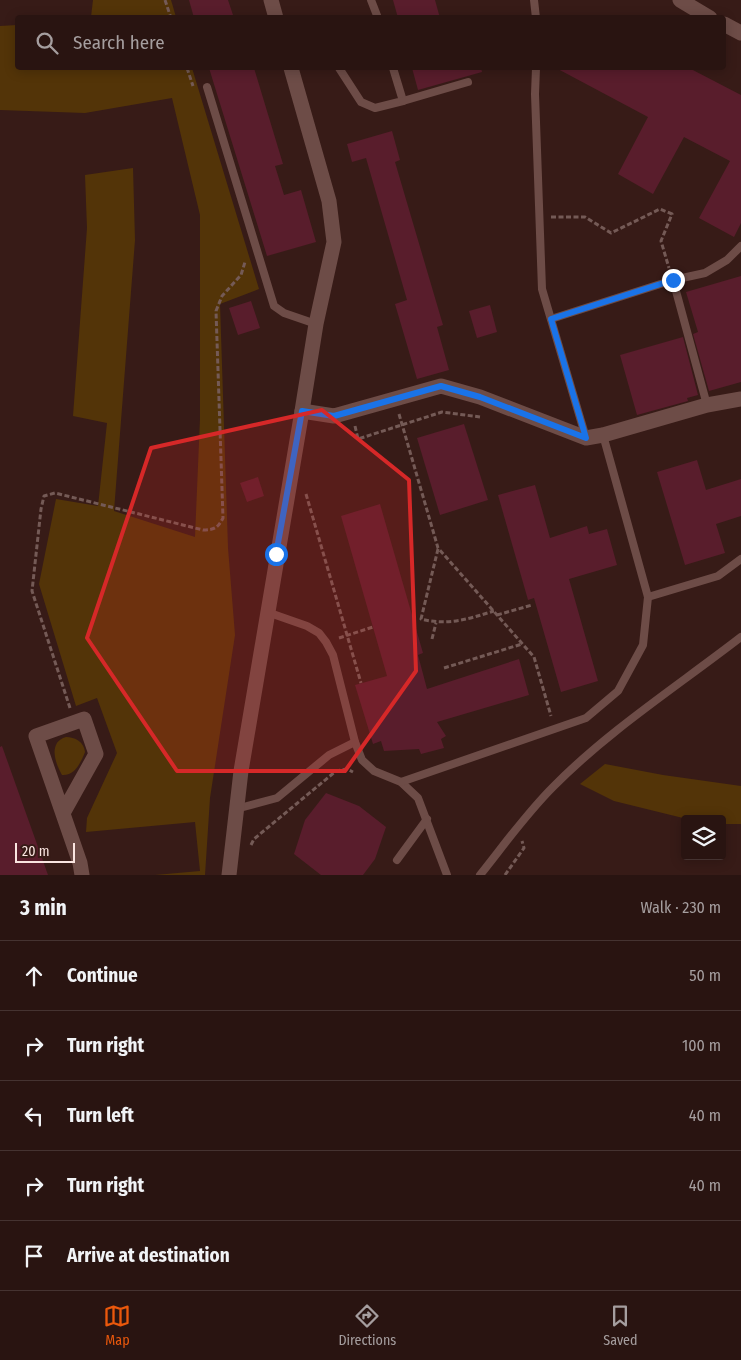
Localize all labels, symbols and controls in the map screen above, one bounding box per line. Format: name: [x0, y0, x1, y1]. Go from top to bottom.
search box: [15, 15, 726, 70]
icon: search: [33, 29, 61, 57]
text: Search here: [73, 31, 165, 54]
route end: [662, 269, 685, 292]
route start: [265, 543, 288, 566]
map controls: [681, 815, 726, 860]
button: layers: [681, 815, 726, 860]
scale bar: [15, 840, 75, 863]
text: 20 m: [22, 843, 50, 860]
text: 3 min: [20, 895, 67, 921]
text: Walk · 230 m: [641, 898, 721, 917]
icon: ahead: [20, 962, 48, 990]
text: Continue: [67, 964, 138, 987]
text: 50 m: [689, 966, 721, 985]
icon: right: [20, 1032, 48, 1060]
text: Turn right: [67, 1034, 144, 1057]
text: 100 m: [682, 1036, 721, 1055]
icon: left: [20, 1102, 48, 1130]
text: Turn left: [67, 1104, 134, 1127]
text: 40 m: [689, 1106, 721, 1125]
icon: right: [20, 1172, 48, 1200]
text: Turn right: [67, 1174, 144, 1197]
text: 40 m: [689, 1176, 721, 1195]
icon: arrive: [20, 1242, 48, 1270]
text: Arrive at destination: [67, 1244, 230, 1267]
tab: Map: [103, 1302, 131, 1349]
tab: Directions: [338, 1302, 396, 1349]
tab: Saved: [603, 1302, 638, 1349]

